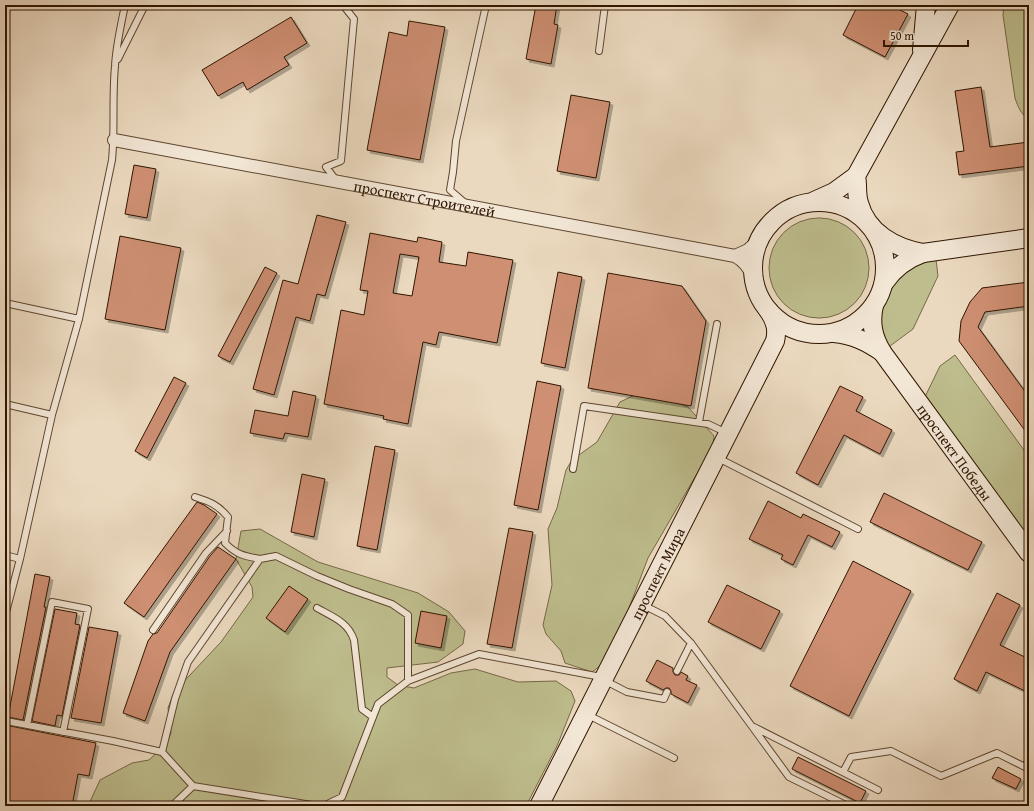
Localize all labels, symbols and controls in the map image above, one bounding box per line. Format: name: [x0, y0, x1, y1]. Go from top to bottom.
scale bar: [884, 22, 968, 48]
text: 50 m: [890, 27, 914, 44]
street label: проспект Строителей: [352, 175, 497, 222]
street label: проспект Победы: [913, 399, 998, 505]
street label: проспект Мира: [625, 523, 690, 623]

